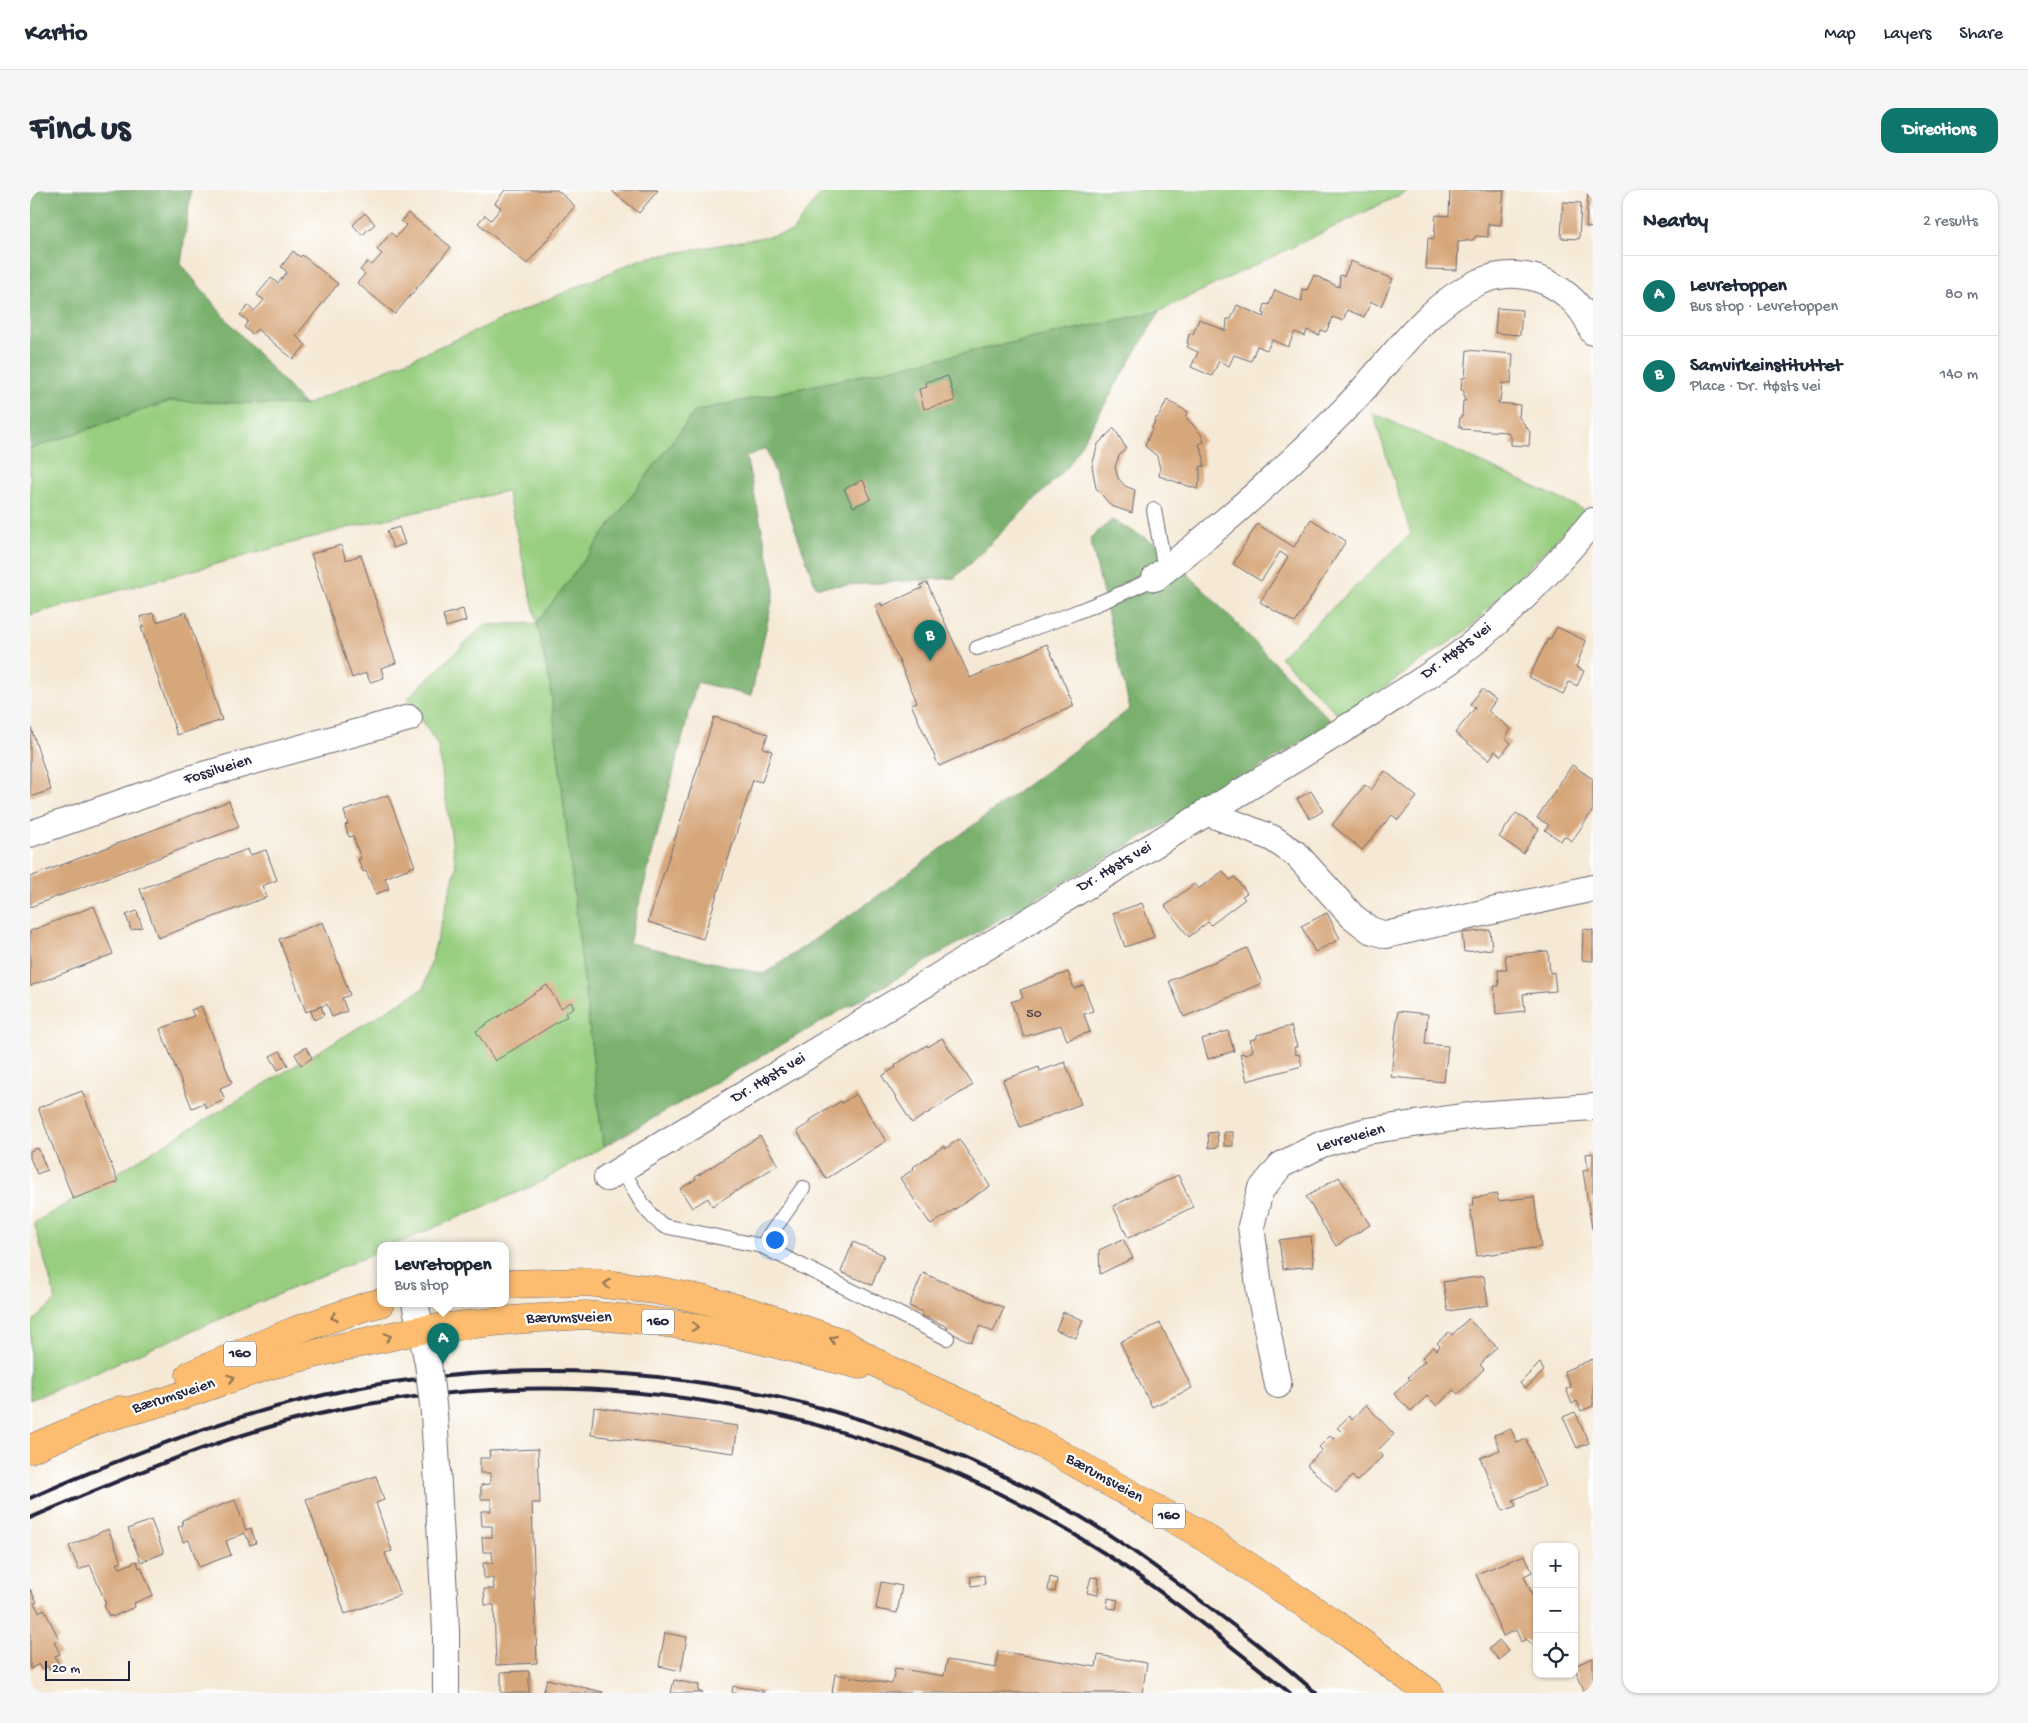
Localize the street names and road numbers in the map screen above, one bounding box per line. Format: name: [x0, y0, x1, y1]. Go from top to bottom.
street label: Dr. Høsts vei: [1417, 619, 1496, 685]
street label: Fossilveien: [181, 752, 255, 791]
street label: Dr. Høsts vei: [1074, 838, 1156, 898]
street label: Dr. Høsts vei: [728, 1049, 810, 1109]
street label: Levreveien: [1315, 1120, 1388, 1158]
street label: Bærumsveien: [525, 1309, 612, 1329]
road number: 160: [642, 1310, 674, 1334]
road number: 160: [224, 1342, 256, 1366]
street label: Bærumsveien: [129, 1375, 218, 1420]
street label: Bærumsveien: [1061, 1449, 1146, 1508]
road number: 160: [1153, 1504, 1185, 1528]

